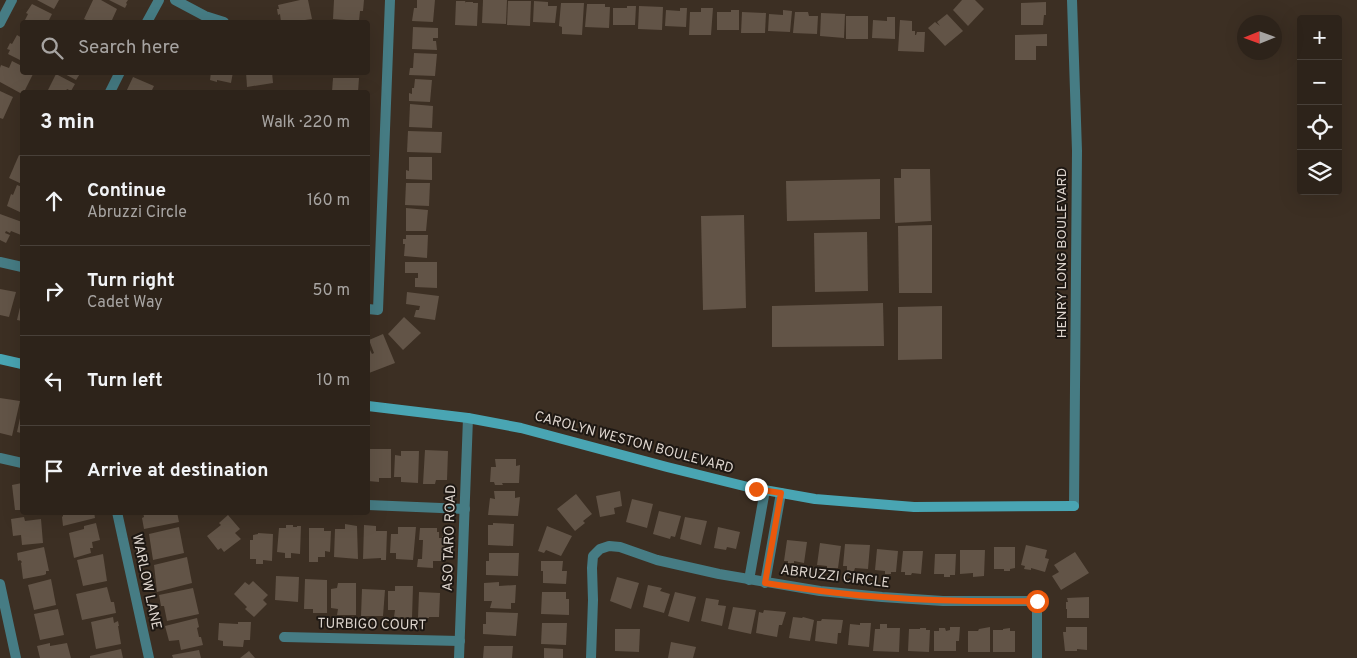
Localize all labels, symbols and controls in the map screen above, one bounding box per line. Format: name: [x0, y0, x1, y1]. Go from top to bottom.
north arrow: [1237, 15, 1282, 60]
map controls: [1297, 15, 1342, 195]
button: +: [1297, 15, 1342, 60]
search box: [20, 20, 370, 75]
icon: search: [38, 34, 66, 62]
text: Search here: [78, 36, 180, 60]
button: −: [1297, 60, 1342, 105]
button: locate: [1297, 105, 1342, 150]
text: 3 min: [40, 109, 95, 136]
text: Walk · 220 m: [261, 113, 350, 133]
button: layers: [1297, 150, 1342, 195]
street label: HENRY LONG BOULEVARD: [1054, 168, 1071, 338]
text: Continue: [87, 179, 166, 203]
icon: ahead: [40, 187, 68, 215]
text: 160 m: [307, 191, 350, 211]
text: Abruzzi Circle: [87, 203, 187, 223]
text: Turn right: [87, 269, 175, 293]
icon: right: [40, 277, 68, 305]
text: 50 m: [313, 281, 350, 301]
text: Cadet Way: [87, 293, 163, 313]
icon: left: [40, 367, 68, 395]
text: Turn left: [87, 369, 163, 393]
text: 10 m: [316, 371, 350, 391]
street label: CAROLYN WESTON BOULEVARD: [533, 408, 735, 478]
icon: arrive: [40, 457, 68, 485]
text: Arrive at destination: [87, 459, 268, 483]
route end: [745, 478, 768, 501]
street label: ASO TARO ROAD: [440, 484, 460, 592]
street label: WARLOW LANE: [128, 532, 164, 632]
street label: ABRUZZI CIRCLE: [779, 562, 891, 592]
route start: [1026, 590, 1049, 613]
street label: TURBIGO COURT: [317, 616, 427, 634]

